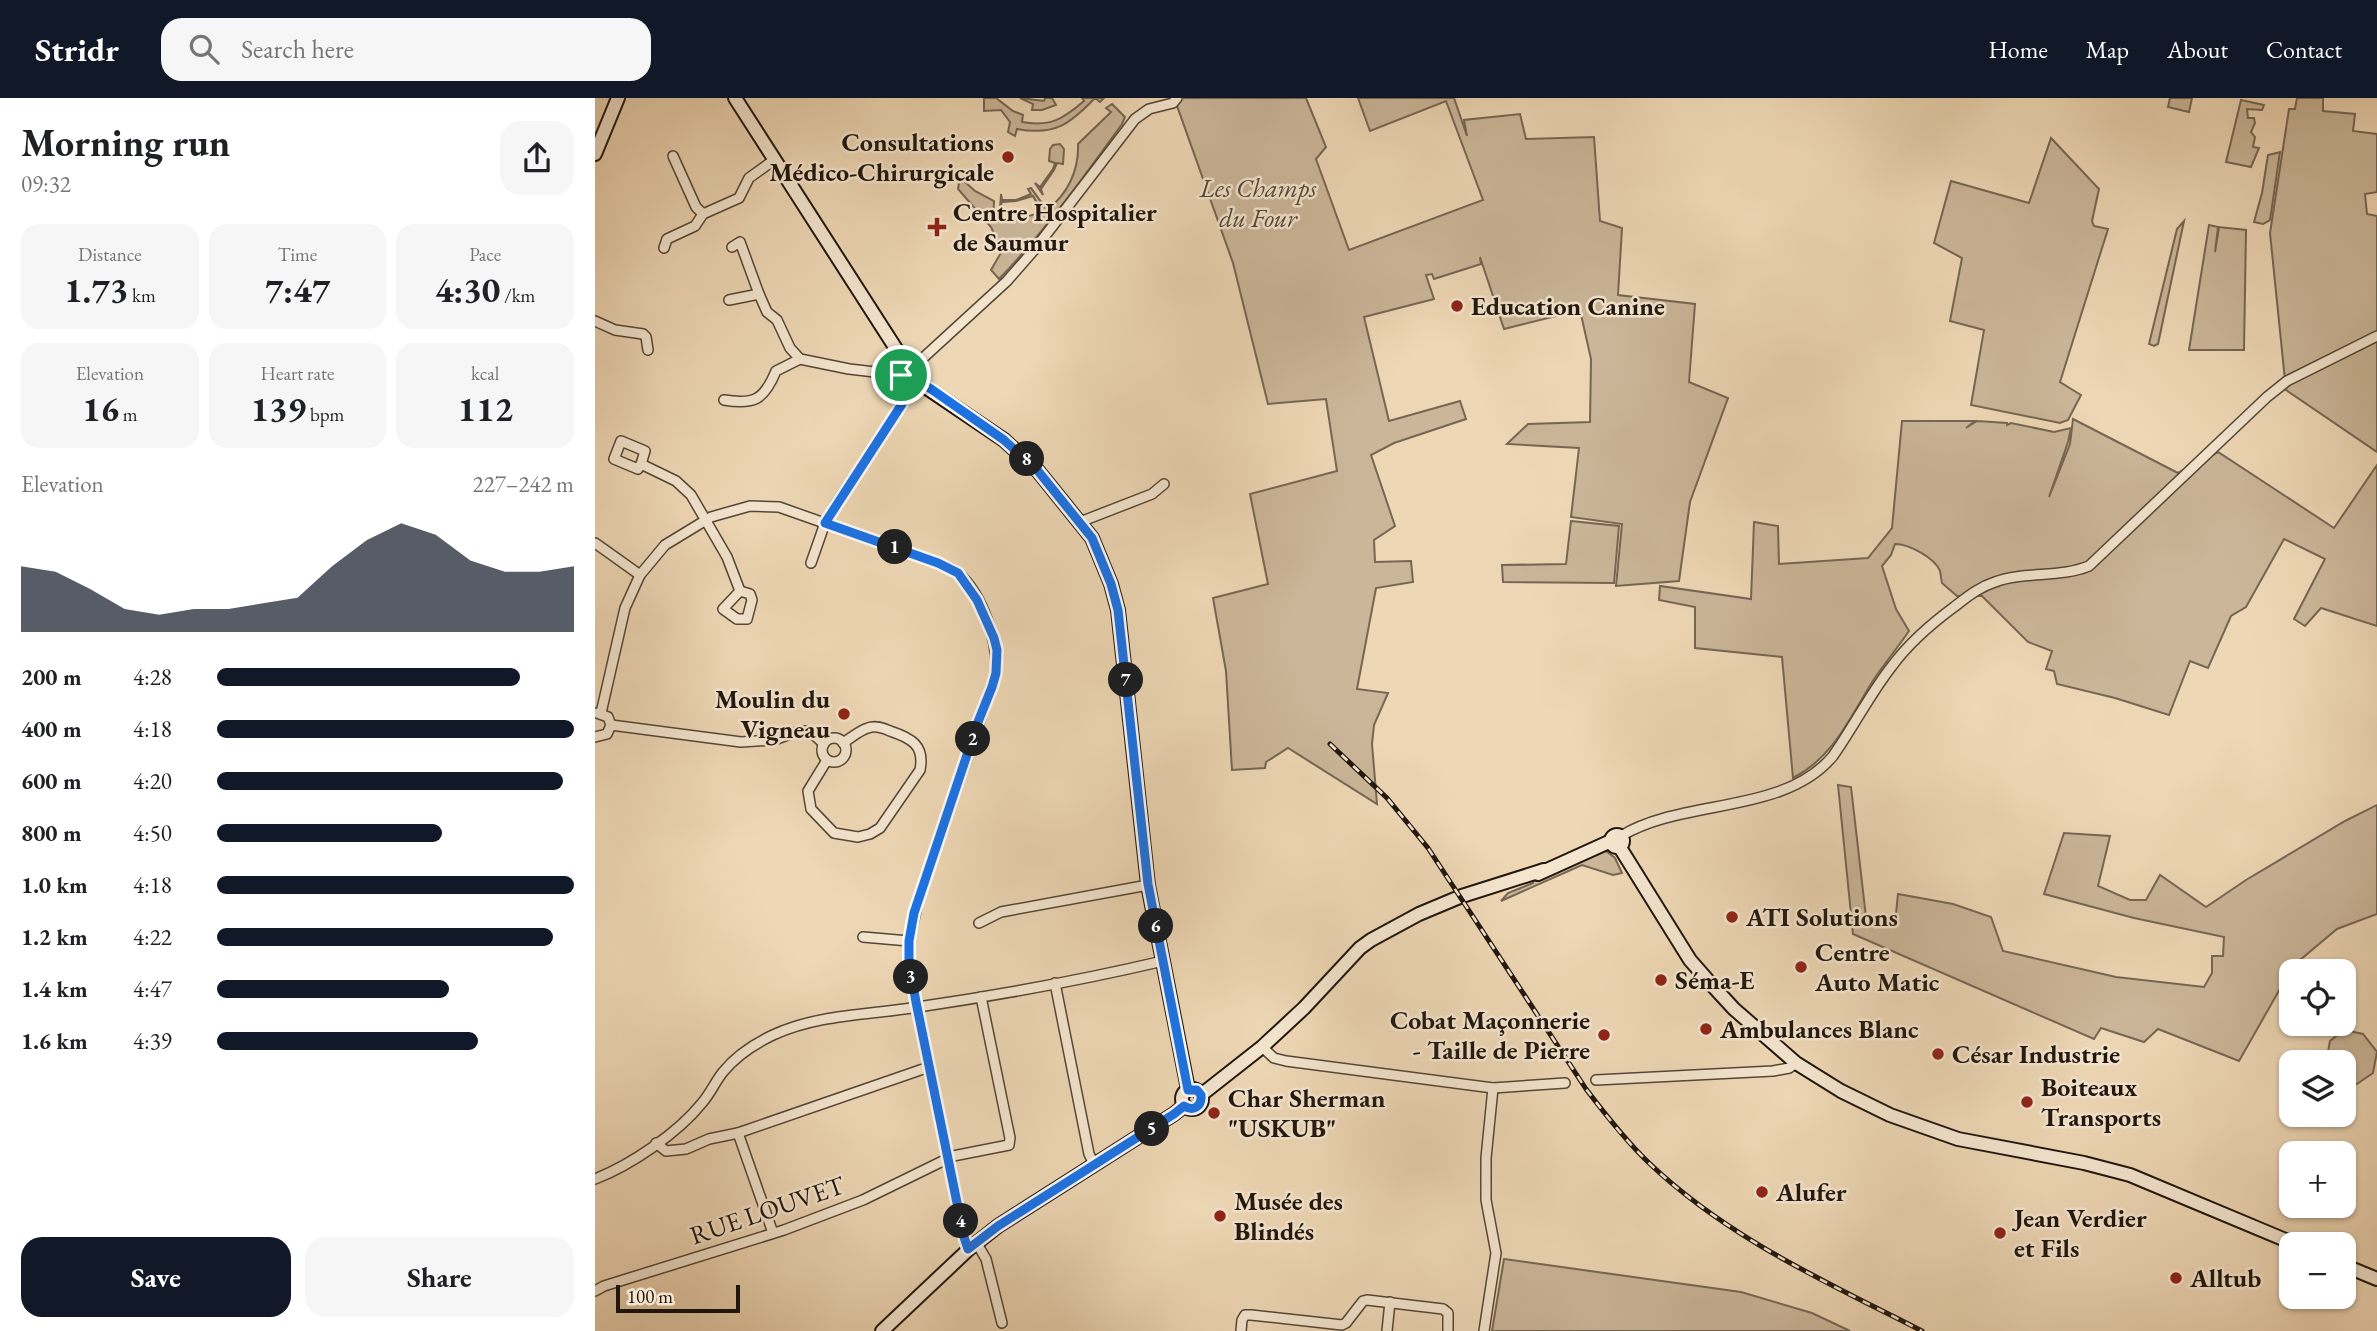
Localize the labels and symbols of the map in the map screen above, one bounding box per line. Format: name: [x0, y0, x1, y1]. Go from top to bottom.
place label: Consultations Médico-Chirurgicale: [769, 125, 994, 189]
marker: Consultations Médico-Chirurgicale: [1000, 149, 1016, 165]
park label: Les Champs du Four: [1199, 171, 1317, 235]
place label: Centre Hospitalier de Saumur: [953, 195, 1157, 259]
marker: Centre Hospitalier de Saumur: [927, 217, 947, 237]
place label: Education Canine: [1471, 289, 1665, 323]
marker: Education Canine: [1449, 298, 1465, 314]
pin: [871, 345, 931, 405]
pin: 8: [1009, 442, 1045, 476]
pin: 1: [877, 530, 913, 564]
pin: 7: [1109, 662, 1143, 698]
place label: Moulin du Vigneau: [715, 682, 831, 746]
marker: Moulin du Vigneau: [836, 706, 852, 722]
pin: 2: [955, 722, 991, 756]
place label: ATI Solutions: [1745, 900, 1898, 934]
pin: 6: [1139, 908, 1173, 944]
marker: ATI Solutions: [1724, 909, 1740, 925]
place label: Centre Auto Matic: [1814, 935, 1940, 999]
marker: Centre Auto Matic: [1793, 959, 1809, 975]
pin: 3: [893, 960, 929, 994]
place label: Séma-E: [1675, 963, 1755, 997]
marker: Séma-E: [1653, 972, 1669, 988]
place label: Cobat Maçonnerie - Taille de Pierre: [1390, 1003, 1590, 1067]
place label: Ambulances Blanc: [1719, 1012, 1919, 1046]
marker: Ambulances Blanc: [1698, 1021, 1714, 1037]
marker: Cobat Maçonnerie - Taille de Pierre: [1596, 1027, 1612, 1043]
place label: César Industrie: [1952, 1037, 2120, 1071]
marker: César Industrie: [1930, 1046, 1946, 1062]
place label: Boiteaux Transports: [2041, 1070, 2161, 1134]
place label: Char Sherman "USKUB": [1228, 1081, 1386, 1145]
marker: Boiteaux Transports: [2019, 1094, 2035, 1110]
marker: Char Sherman "USKUB": [1206, 1105, 1222, 1121]
pin: 5: [1135, 1112, 1169, 1146]
street label: RUE LOUVET: [685, 1167, 849, 1252]
place label: Alufer: [1775, 1175, 1847, 1209]
place label: Musée des Blindés: [1234, 1184, 1343, 1248]
marker: Alufer: [1754, 1184, 1770, 1200]
place label: Jean Verdier et Fils: [2011, 1201, 2147, 1265]
pin: 4: [943, 1204, 979, 1238]
marker: Musée des Blindés: [1212, 1208, 1228, 1224]
marker: Jean Verdier et Fils: [1992, 1225, 2008, 1241]
place label: Alltub: [2189, 1261, 2261, 1295]
marker: Alltub: [2168, 1270, 2184, 1286]
scale bar: [616, 1282, 740, 1314]

